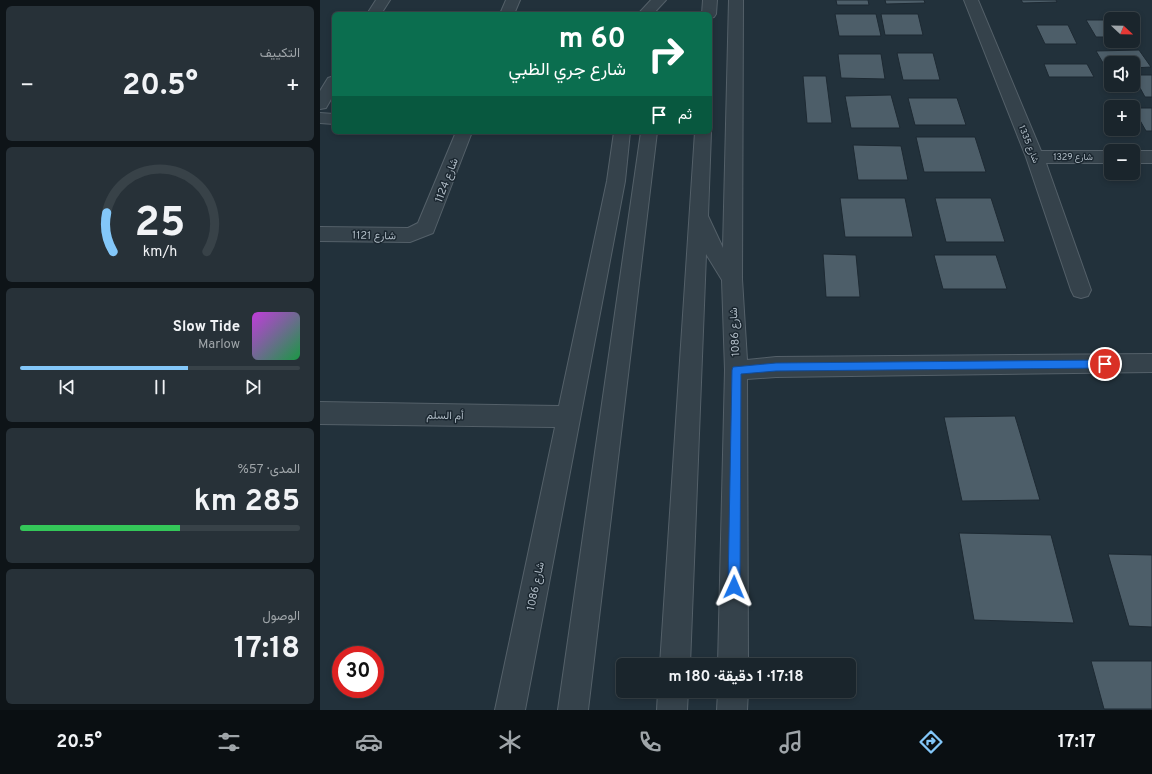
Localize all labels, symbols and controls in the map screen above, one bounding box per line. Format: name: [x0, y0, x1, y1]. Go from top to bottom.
north arrow: [1104, 12, 1140, 48]
map controls: [1104, 12, 1140, 180]
text: 60 m: [559, 22, 626, 58]
icon: right: [640, 28, 692, 80]
text: التكييف: [260, 46, 300, 62]
button: sound: [1104, 56, 1140, 92]
text: شارع جري الظبي: [509, 59, 626, 82]
text: 20.5°: [122, 68, 198, 105]
text: −: [20, 73, 34, 100]
text: +: [286, 73, 300, 100]
button: +: [1104, 100, 1140, 136]
icon: arrive: [648, 104, 670, 126]
text: ثم: [678, 106, 692, 125]
street label: شارع 1335: [1016, 124, 1041, 165]
button: −: [1104, 144, 1140, 180]
street label: شارع 1329: [1053, 152, 1093, 163]
street label: شارع 1124: [432, 156, 462, 205]
text: 25: [135, 198, 185, 251]
street label: شارع 1121: [352, 229, 396, 243]
text: km/h: [143, 243, 177, 261]
street label: شارع 1086: [727, 307, 743, 357]
text: Slow Tide: [173, 318, 240, 337]
text: Marlow: [198, 337, 240, 353]
pin: [1088, 347, 1122, 381]
icon: arrive: [1094, 353, 1116, 375]
icon: previous: [56, 376, 78, 398]
icon: pause: [149, 376, 171, 398]
icon: next: [242, 376, 264, 398]
street label: أم السلم: [426, 409, 464, 423]
text: المدى · 57%: [238, 462, 300, 478]
text: 285 km: [194, 484, 300, 521]
street label: شارع 1086: [524, 560, 548, 612]
position arrow: [713, 566, 755, 608]
text: الوصول: [262, 609, 300, 625]
text: 17:18: [234, 631, 300, 668]
speed limit sign: 30: [332, 646, 384, 698]
text: 17:18 · 1 دقيقة · 180 m: [668, 668, 804, 687]
icon: filters: [215, 728, 243, 756]
icon: car: [355, 728, 383, 756]
icon: climate: [496, 728, 524, 756]
icon: phone: [636, 728, 664, 756]
icon: music: [777, 728, 805, 756]
icon: directions: [917, 728, 945, 756]
text: 20.5°: [56, 731, 102, 754]
text: 17:17: [1058, 731, 1096, 754]

